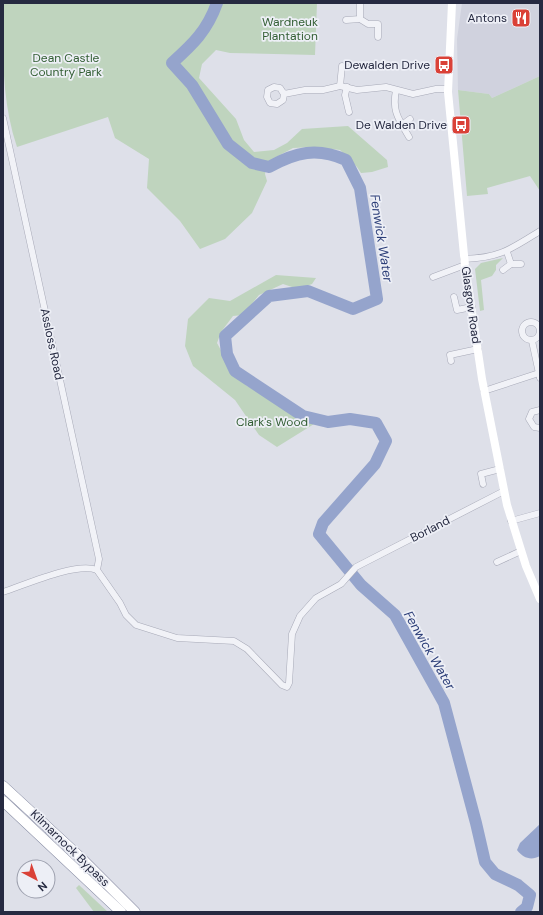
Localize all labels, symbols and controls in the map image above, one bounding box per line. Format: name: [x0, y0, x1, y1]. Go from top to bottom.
restaurant icon: Antons: [510, 7, 532, 29]
place label: Antons: [468, 10, 507, 26]
park label: Wardneuk Plantation: [262, 14, 318, 44]
park label: Dean Castle Country Park: [30, 50, 102, 80]
bus stop icon: Dewalden Drive: [433, 54, 455, 76]
place label: Dewalden Drive: [344, 57, 430, 73]
bus stop icon: De Walden Drive: [450, 114, 472, 136]
place label: De Walden Drive: [356, 117, 447, 133]
water label: Fenwick Water: [366, 193, 397, 284]
street label: Glasgow Road: [458, 265, 484, 345]
street label: Assloss Road: [37, 307, 67, 381]
park label: Clark's Wood: [236, 414, 308, 430]
street label: Borland: [407, 512, 453, 546]
water label: Fenwick Water: [400, 608, 460, 694]
street label: Kilmarnock Bypass: [27, 806, 113, 890]
north arrow: [16, 859, 56, 899]
text: N: [35, 879, 50, 894]

